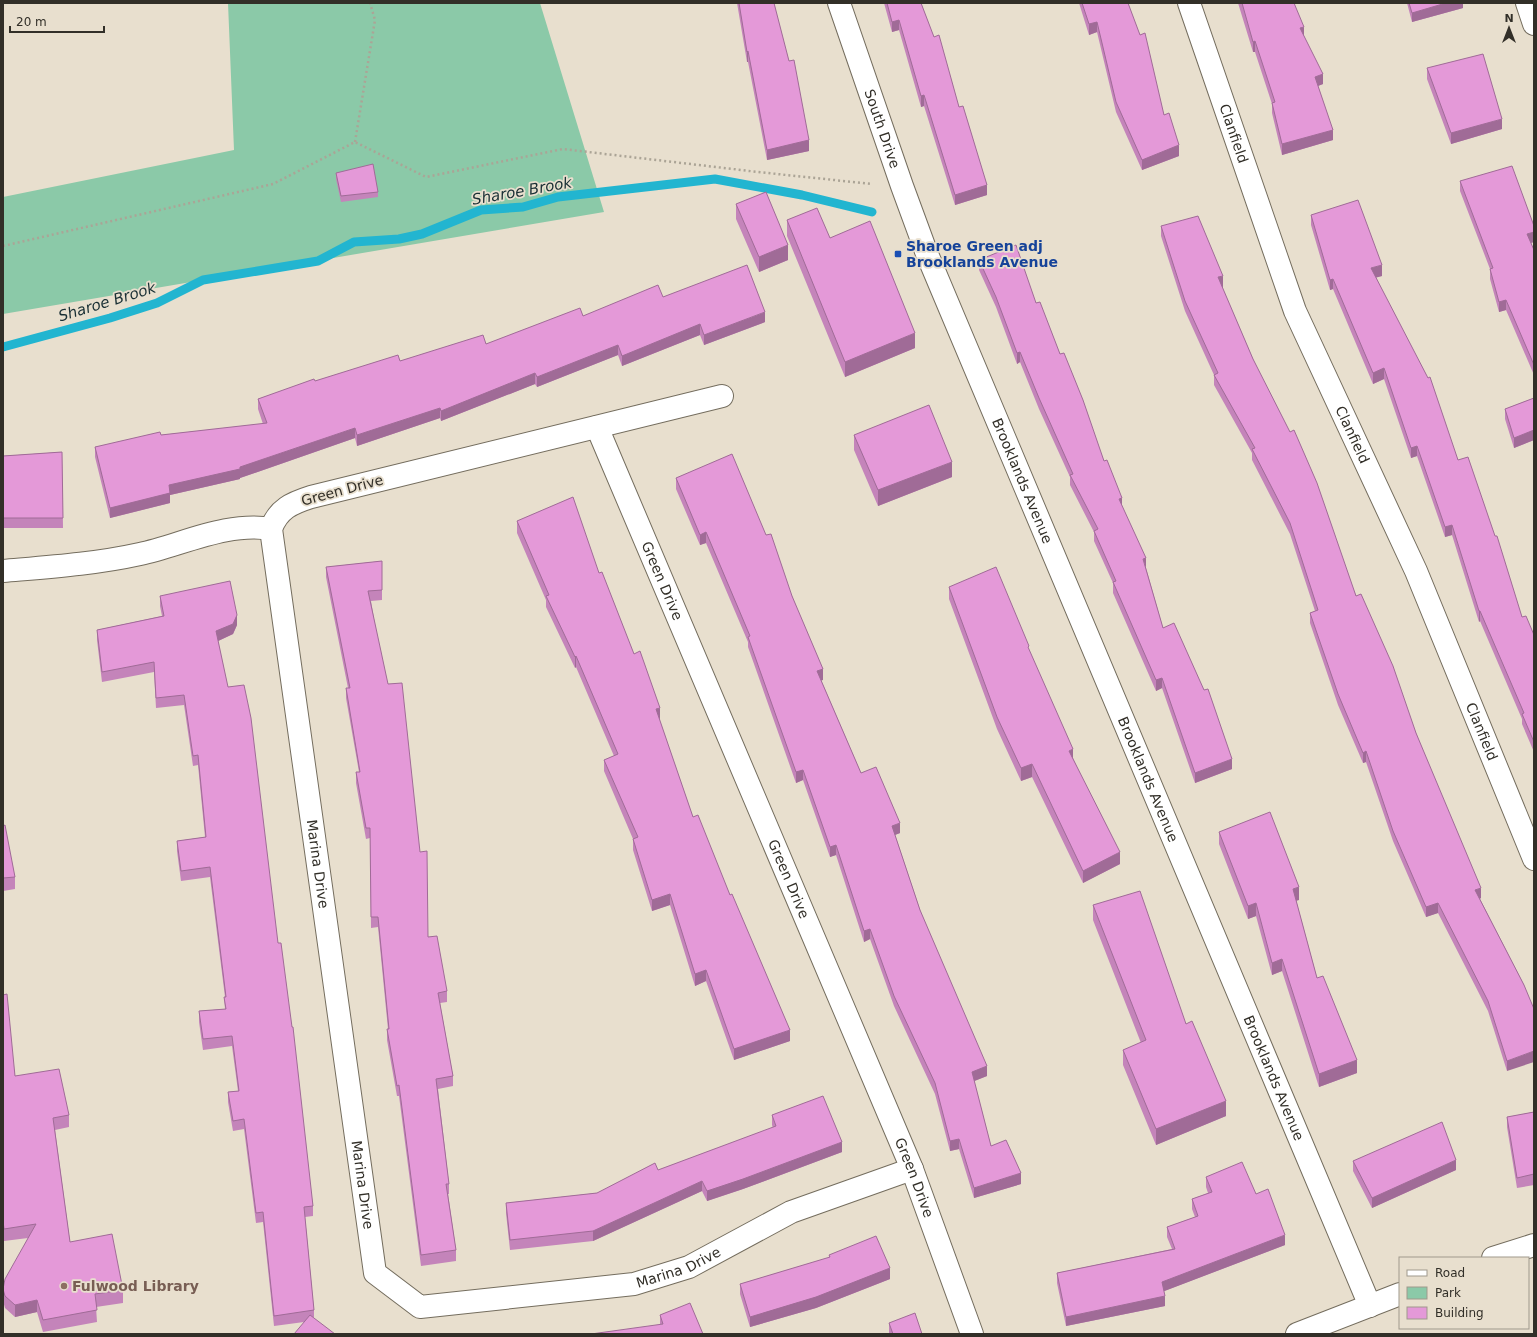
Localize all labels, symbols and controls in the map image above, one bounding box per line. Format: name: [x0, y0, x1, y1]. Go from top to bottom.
scale bar: [10, 8, 104, 34]
north arrow: [1489, 8, 1529, 48]
text: N: [1504, 12, 1514, 25]
text: 20 m: [16, 15, 47, 29]
street label: South Drive: [861, 87, 903, 170]
street label: Clanfield: [1216, 102, 1251, 165]
water label: Sharoe Brook: [471, 173, 575, 209]
place label: Sharoe Green adj Brooklands Avenue: [906, 238, 1058, 270]
marker: Sharoe Green adj Brooklands Avenue: [893, 249, 903, 259]
water label: Sharoe Brook: [56, 278, 159, 325]
street label: Clanfield: [1332, 403, 1373, 466]
street label: Brooklands Avenue: [989, 416, 1056, 546]
street label: Green Drive: [299, 471, 385, 509]
street label: Green Drive: [638, 539, 686, 623]
street label: Clanfield: [1463, 700, 1501, 763]
street label: Brooklands Avenue: [1115, 714, 1182, 844]
street label: Marina Drive: [304, 818, 332, 909]
street label: Green Drive: [765, 837, 813, 921]
street label: Brooklands Avenue: [1241, 1013, 1307, 1143]
street label: Green Drive: [892, 1135, 937, 1220]
street label: Marina Drive: [349, 1139, 377, 1230]
street label: Marina Drive: [634, 1244, 723, 1291]
legend: [1399, 1257, 1529, 1329]
text: Road: [1435, 1266, 1465, 1280]
place label: Fulwood Library: [72, 1278, 199, 1294]
marker: Fulwood Library: [59, 1281, 69, 1291]
text: Park: [1435, 1286, 1461, 1300]
text: Building: [1435, 1306, 1484, 1320]

